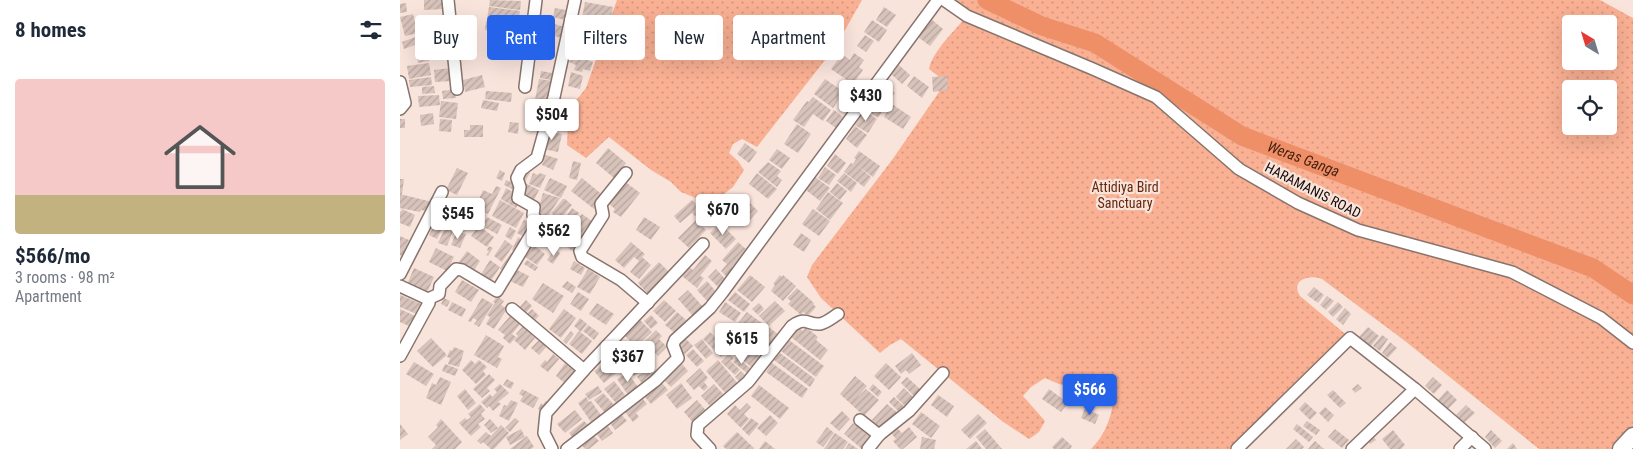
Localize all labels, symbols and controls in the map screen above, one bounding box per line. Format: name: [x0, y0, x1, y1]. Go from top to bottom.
chip: Buy: [415, 15, 477, 60]
chip: Rent: [487, 15, 555, 60]
chip: Filters: [565, 15, 645, 60]
chip: New: [655, 15, 723, 60]
chip: Apartment: [733, 15, 844, 60]
north arrow: [1562, 15, 1618, 70]
map controls: [1562, 15, 1617, 135]
icon: filters: [357, 16, 385, 44]
text: 8 homes: [15, 18, 86, 42]
pin: $430: [836, 80, 896, 122]
button: locate: [1562, 80, 1617, 135]
text: $430: [850, 86, 882, 105]
pin: $504: [522, 98, 582, 141]
text: $504: [536, 105, 568, 124]
icon: home: [155, 112, 245, 202]
water label: Weras Ganga: [1265, 137, 1342, 181]
street label: HARAMANIS ROAD: [1262, 159, 1364, 221]
park label: Attidiya Bird Sanctuary: [1091, 179, 1159, 211]
pin: $670: [693, 194, 753, 236]
pin: $545: [428, 198, 488, 240]
text: $670: [707, 200, 739, 219]
text: $545: [442, 204, 474, 223]
pin: $562: [524, 214, 584, 257]
text: $562: [538, 221, 570, 240]
text: $566/mo: [15, 244, 90, 268]
text: 3 rooms · 98 m²: [15, 268, 115, 287]
text: Apartment: [15, 287, 82, 306]
pin: $615: [712, 322, 772, 365]
text: $615: [726, 329, 758, 348]
pin: $367: [598, 340, 658, 383]
text: $367: [612, 347, 644, 366]
pin: $566: [1060, 374, 1120, 416]
text: $566: [1074, 380, 1106, 399]

